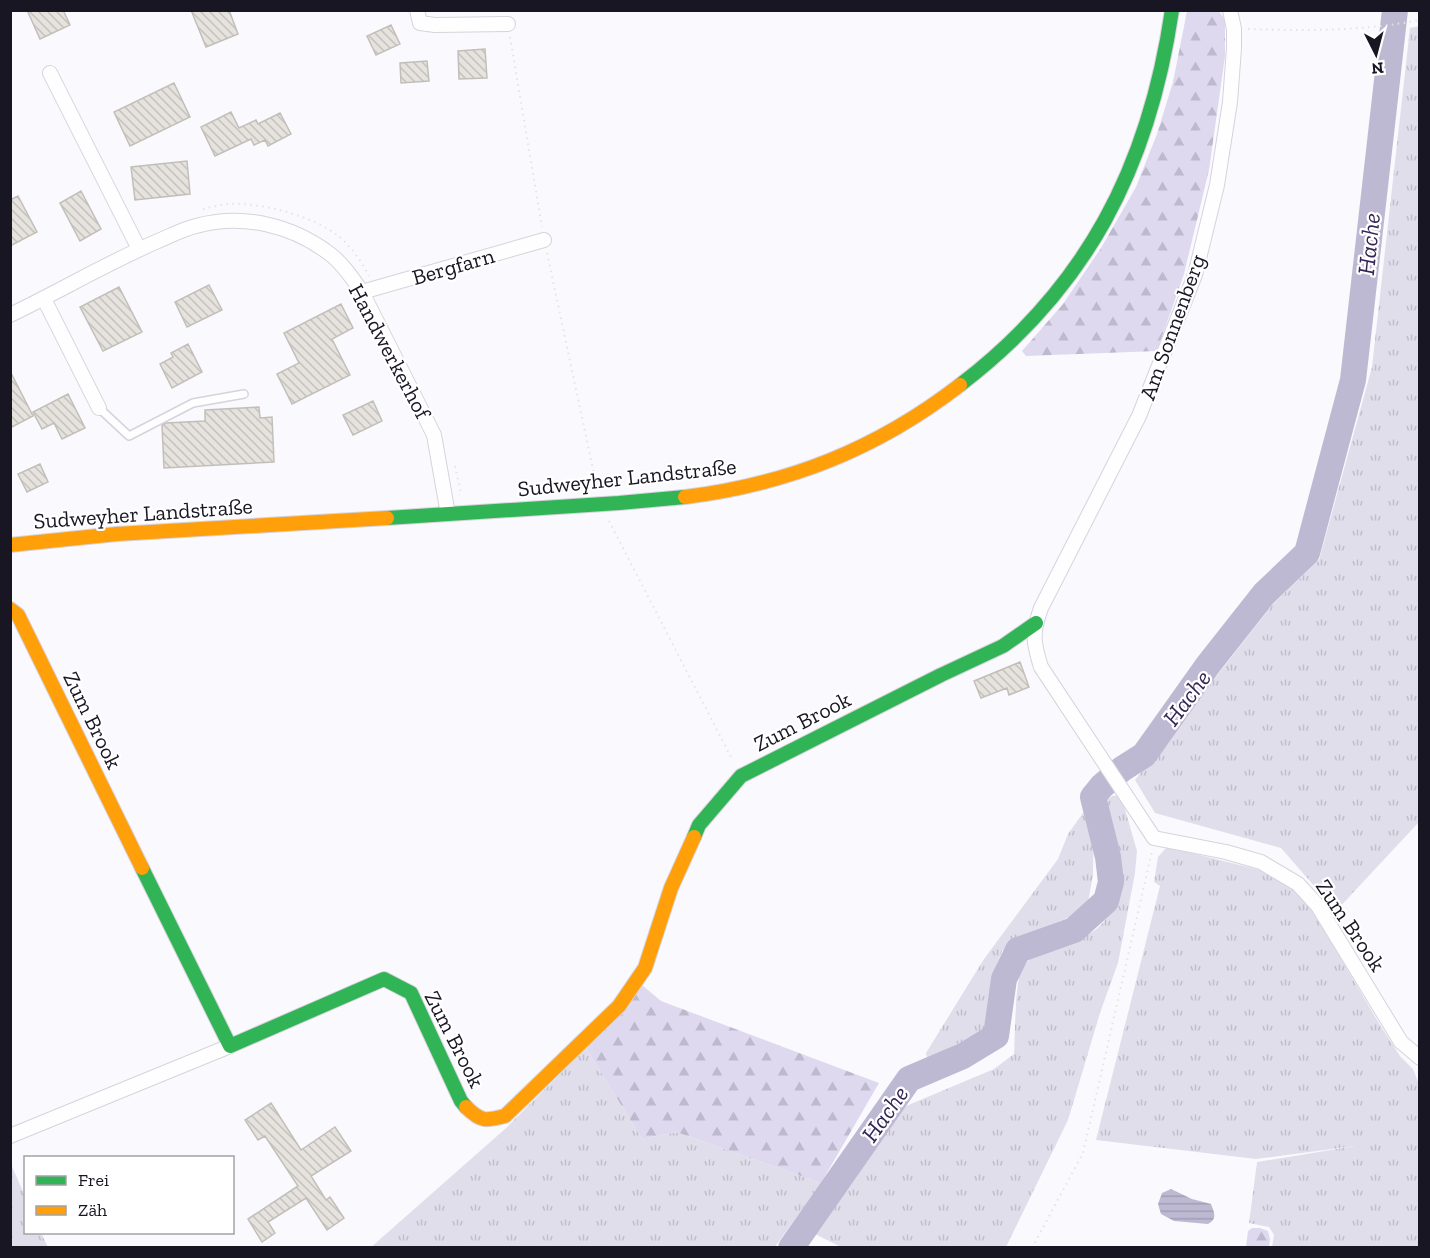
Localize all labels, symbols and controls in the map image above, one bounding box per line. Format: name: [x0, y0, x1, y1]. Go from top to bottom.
north arrow: [1346, 24, 1406, 84]
text: N: [1370, 58, 1385, 79]
water label: Hache: [1351, 211, 1386, 276]
street label: Bergfarn: [409, 242, 498, 291]
street label: Am Sonnenberg: [1134, 251, 1211, 404]
street label: Handwerkerhof: [343, 279, 437, 425]
street label: Sudweyher Landstraße: [516, 453, 738, 502]
street label: Sudweyher Landstraße: [33, 492, 254, 535]
water label: Hache: [1156, 664, 1217, 731]
street label: Zum Brook: [57, 667, 128, 774]
street label: Zum Brook: [749, 685, 856, 757]
street label: Zum Brook: [1310, 874, 1392, 977]
street label: Zum Brook: [419, 986, 491, 1093]
water label: Hache: [855, 1080, 914, 1148]
legend: [24, 1156, 234, 1234]
text: Frei: [78, 1169, 109, 1191]
text: Zäh: [78, 1199, 107, 1221]

